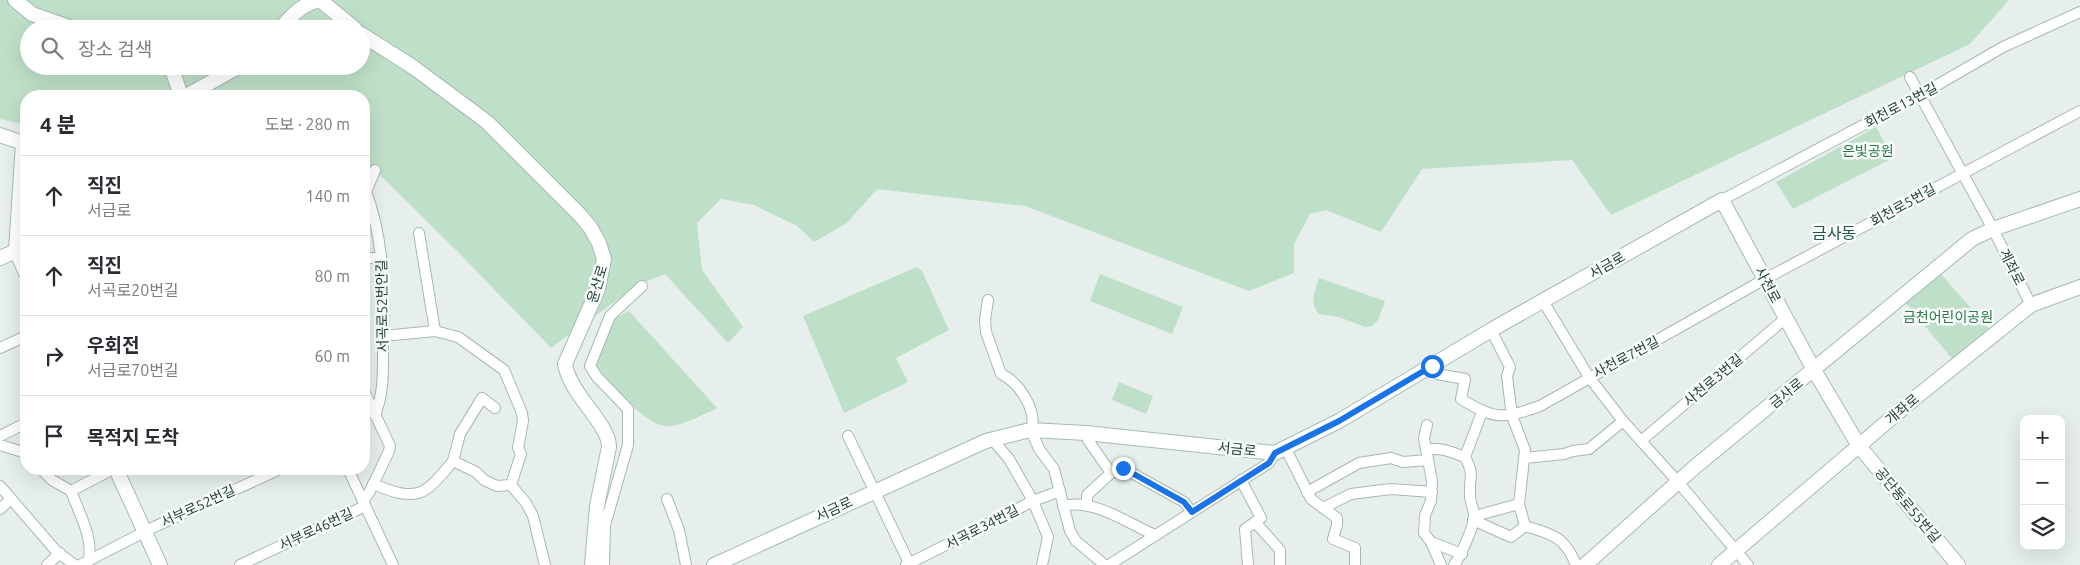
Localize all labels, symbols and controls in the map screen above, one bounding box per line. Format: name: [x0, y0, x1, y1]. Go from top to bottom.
search box: [20, 20, 370, 75]
icon: search: [38, 34, 66, 62]
text: 장소 검색: [78, 38, 152, 60]
street label: 회천로13번길: [1862, 79, 1940, 131]
text: 4 분: [40, 112, 76, 136]
text: 도보 · 280 m: [265, 115, 350, 133]
park label: 은빛공원: [1842, 143, 1894, 159]
text: 직진: [87, 174, 122, 196]
street label: 회천로5번길: [1868, 180, 1938, 230]
icon: ahead: [40, 182, 68, 210]
text: 140 m: [305, 187, 350, 205]
text: 서금로: [87, 201, 131, 219]
district label: 금사동: [1812, 224, 1856, 242]
street label: 계좌로: [1996, 246, 2028, 288]
street label: 서금로: [1586, 248, 1628, 282]
text: 직진: [87, 254, 122, 276]
street label: 서곡로52번안길: [373, 259, 391, 353]
icon: ahead: [40, 262, 68, 290]
street label: 윤산로: [584, 263, 610, 305]
street label: 사천로: [1752, 264, 1784, 306]
text: 80 m: [314, 267, 350, 285]
text: 서곡로20번길: [87, 281, 179, 299]
park label: 금천어린이공원: [1903, 309, 1993, 325]
street label: 사천로7번길: [1590, 333, 1662, 381]
text: 우회전: [87, 334, 139, 356]
icon: right: [40, 342, 68, 370]
text: 60 m: [314, 347, 350, 365]
street label: 사천로3번길: [1680, 351, 1746, 409]
route start: [1421, 355, 1444, 378]
text: 서금로70번길: [87, 361, 179, 379]
street label: 금사로: [1766, 375, 1806, 411]
street label: 개좌로: [1882, 390, 1922, 428]
map controls: [2020, 415, 2065, 550]
button: +: [2020, 415, 2065, 460]
icon: arrive: [40, 422, 68, 450]
text: 목적지 도착: [87, 426, 179, 448]
street label: 서금로: [1217, 439, 1257, 459]
route end: [1112, 457, 1135, 480]
button: −: [2020, 460, 2065, 505]
street label: 공단동로55번길: [1872, 464, 1944, 546]
street label: 서부로52번길: [158, 482, 238, 530]
street label: 서금로: [813, 494, 855, 524]
street label: 서곡로34번길: [943, 502, 1021, 552]
street label: 서부로46번길: [276, 505, 356, 553]
button: layers: [2020, 505, 2065, 550]

